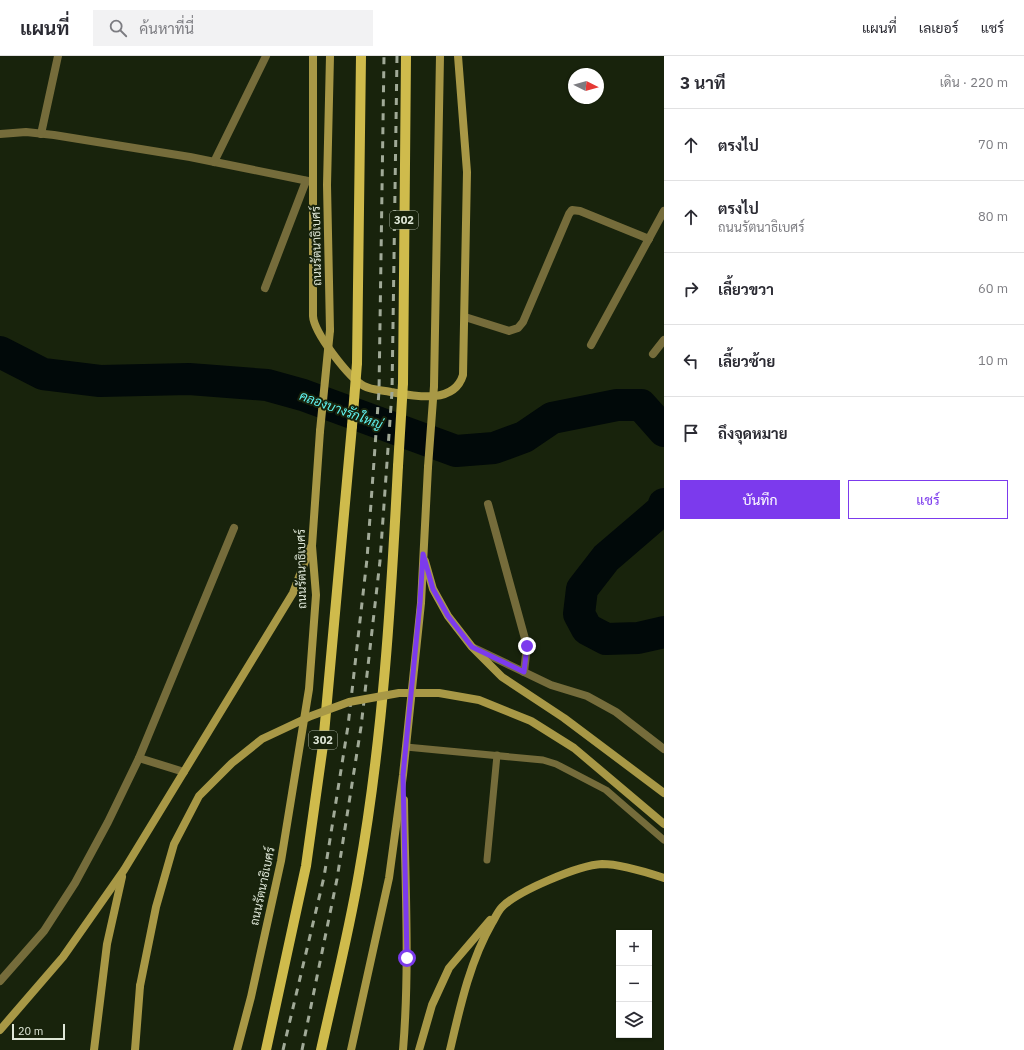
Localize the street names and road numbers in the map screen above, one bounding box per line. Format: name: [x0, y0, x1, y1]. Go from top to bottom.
street label: ถนนรัตนาธิเบศร์: [308, 206, 324, 286]
road number: 302: [390, 211, 418, 229]
street label: ถนนรัตนาธิเบศร์: [293, 529, 309, 609]
road number: 302: [309, 731, 337, 749]
street label: ถนนรัตนาธิเบศร์: [246, 845, 278, 927]

